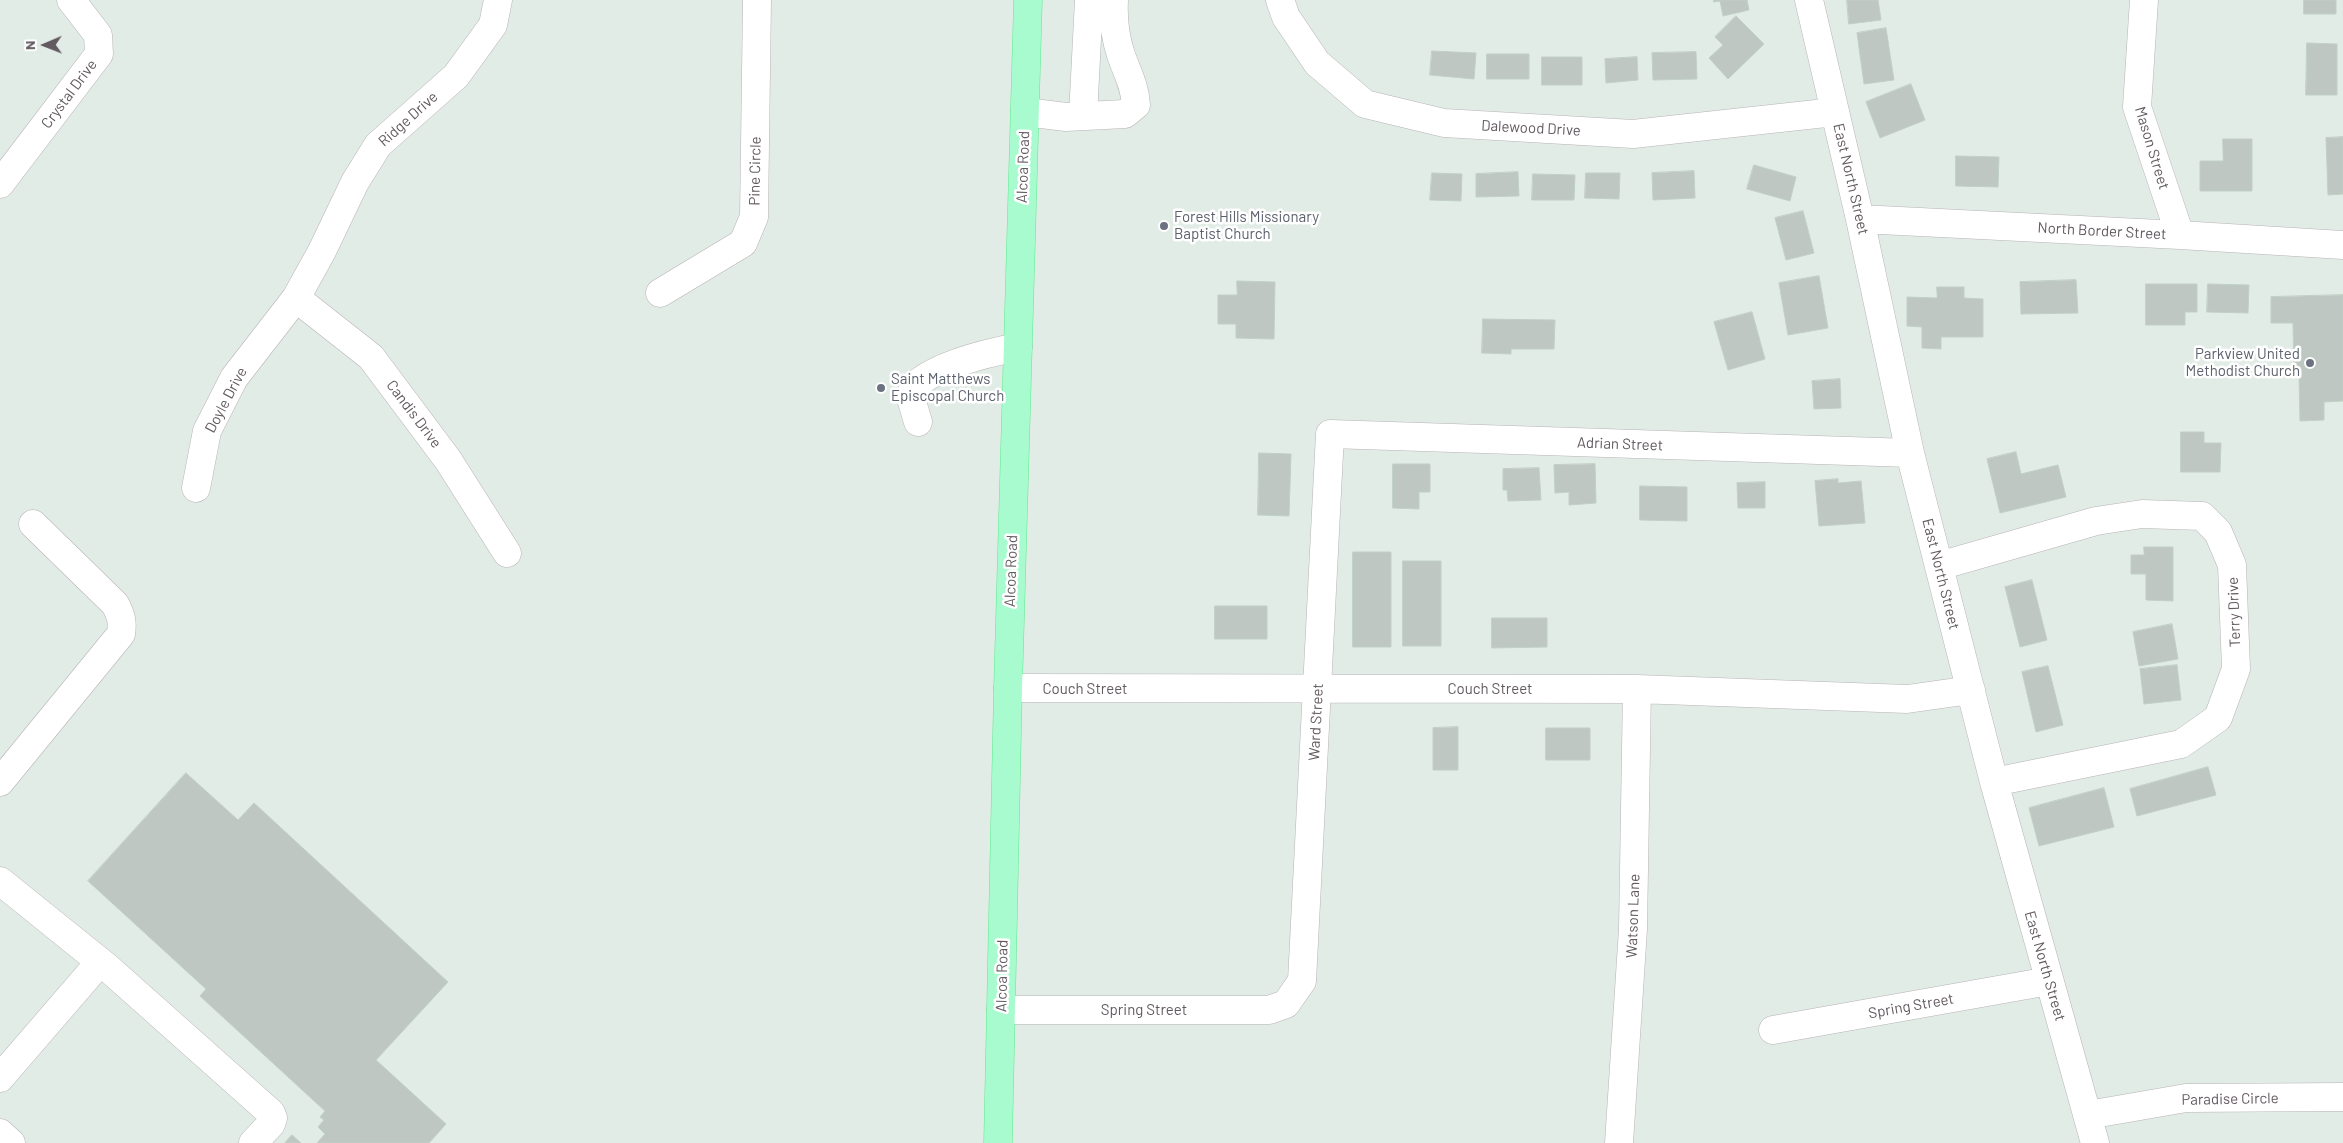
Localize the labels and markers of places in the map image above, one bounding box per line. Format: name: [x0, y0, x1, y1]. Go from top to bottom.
place label: Forest Hills Missionary Baptist Church: [1174, 208, 1319, 243]
marker: Forest Hills Missionary Baptist Church: [1158, 220, 1170, 232]
place label: Parkview United Methodist Church: [2186, 345, 2300, 380]
marker: Parkview United Methodist Church: [2304, 357, 2316, 369]
place label: Saint Matthews Episcopal Church: [891, 370, 1004, 405]
marker: Saint Matthews Episcopal Church: [875, 382, 887, 394]

